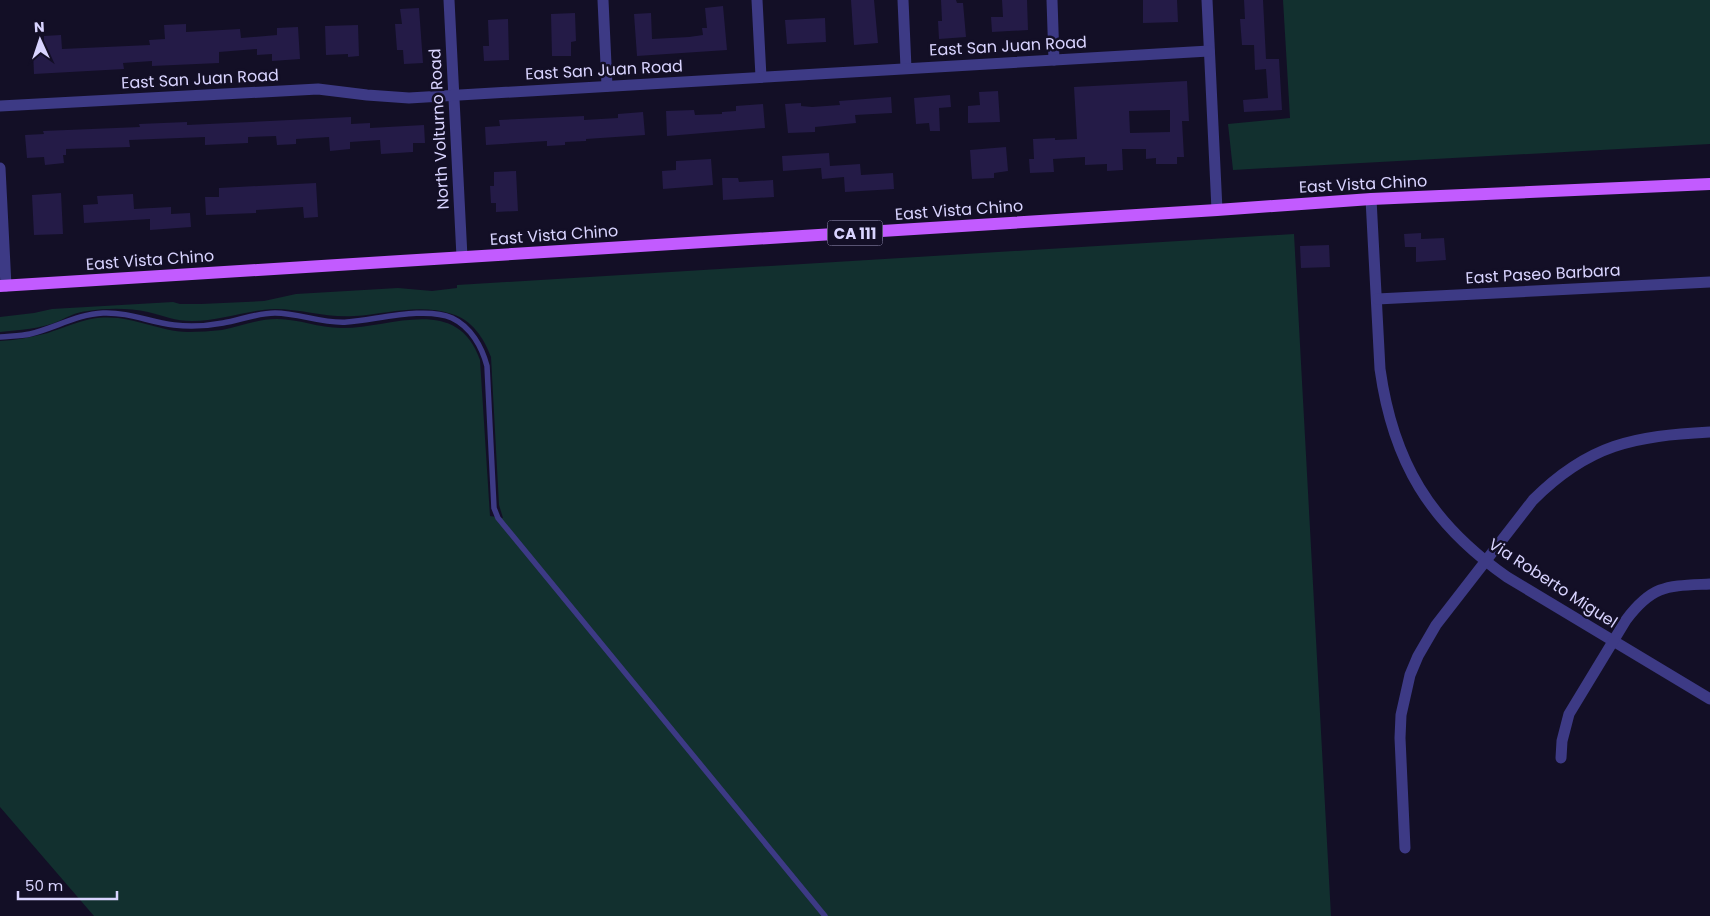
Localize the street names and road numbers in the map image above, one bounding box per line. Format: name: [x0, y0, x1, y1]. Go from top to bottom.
street label: East San Juan Road: [929, 30, 1087, 62]
street label: North Volturno Road: [423, 48, 455, 210]
street label: East San Juan Road: [525, 54, 683, 86]
street label: East San Juan Road: [121, 63, 279, 95]
street label: East Vista Chino: [1298, 169, 1428, 199]
street label: East Vista Chino: [894, 194, 1024, 226]
street label: East Vista Chino: [489, 219, 619, 251]
road number: CA 111: [828, 220, 882, 246]
street label: East Vista Chino: [85, 244, 215, 276]
street label: East Paseo Barbara: [1465, 258, 1621, 290]
street label: Via Roberto Miguel: [1484, 533, 1622, 633]

